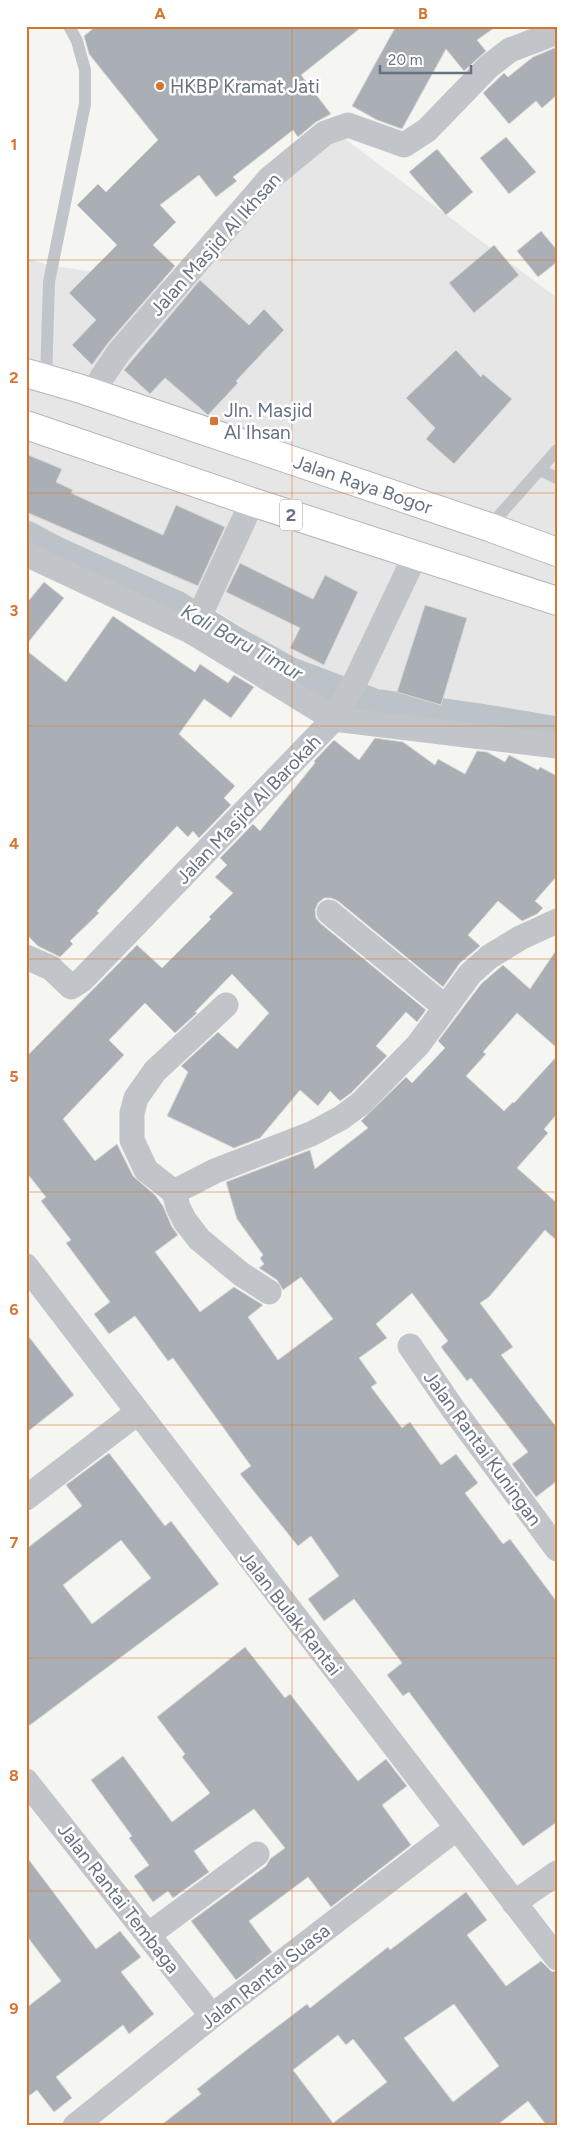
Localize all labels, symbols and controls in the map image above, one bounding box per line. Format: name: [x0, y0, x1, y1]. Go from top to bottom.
text: A: [154, 4, 166, 23]
text: B: [418, 4, 428, 23]
scale bar: [380, 42, 472, 74]
text: 20 m: [388, 51, 422, 69]
place label: HKBP Kramat Jati: [170, 75, 320, 98]
marker: HKBP Kramat Jati: [154, 80, 166, 92]
text: 1: [11, 135, 17, 154]
street label: Jalan Masjid Al Ikhsan: [145, 168, 286, 321]
text: 2: [9, 368, 19, 387]
place label: Jln. Masjid Al Ihsan: [224, 399, 312, 444]
marker: Jln. Masjid Al Ihsan: [208, 415, 220, 427]
street label: Jalan Raya Bogor: [290, 450, 436, 519]
road number: 2: [280, 500, 302, 530]
water label: Kali Baru Timur: [177, 599, 308, 686]
text: 3: [10, 601, 19, 620]
street label: Jalan Masjid Al Barokah: [171, 730, 326, 889]
text: 4: [9, 834, 19, 853]
text: 5: [9, 1067, 19, 1086]
text: 6: [9, 1300, 19, 1319]
street label: Jalan Rantai Kuningan: [419, 1366, 547, 1530]
text: 7: [10, 1533, 19, 1552]
street label: Jalan Bulak Rantai: [235, 1546, 346, 1680]
text: 8: [9, 1766, 19, 1785]
street label: Jalan Rantai Tembaga: [53, 1819, 184, 1978]
street label: Jalan Rantai Suasa: [196, 1919, 334, 2034]
text: 9: [9, 1999, 19, 2018]

